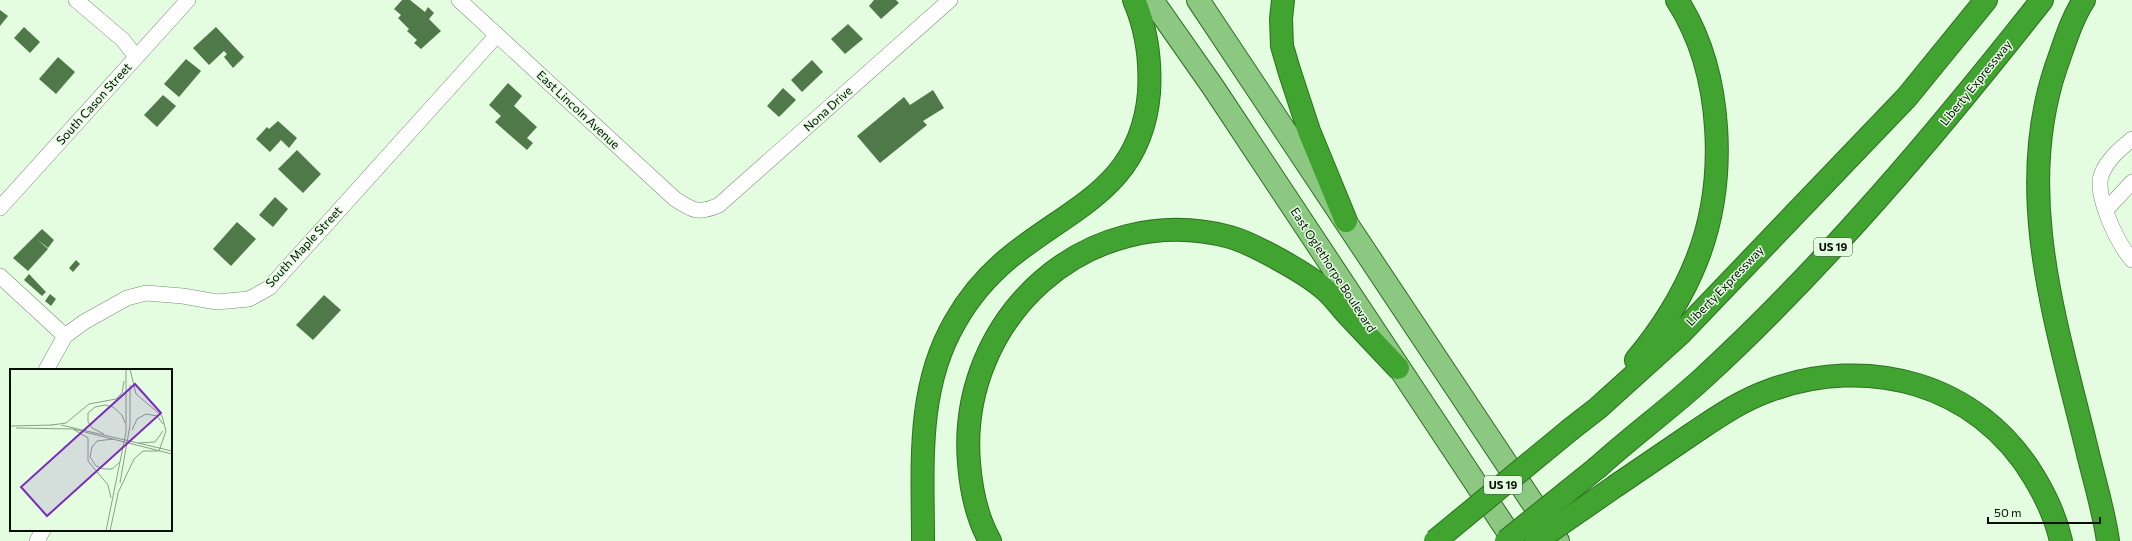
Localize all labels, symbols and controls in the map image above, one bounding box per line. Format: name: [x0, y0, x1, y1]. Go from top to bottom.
street label: Liberty Expressway: [1937, 37, 2014, 128]
street label: South Cason Street: [53, 59, 134, 147]
street label: East Lincoln Avenue: [534, 67, 623, 151]
street label: Nona Drive: [800, 83, 855, 134]
street label: South Maple Street: [262, 203, 344, 290]
street label: East Oglethorpe Boulevard: [1288, 204, 1379, 334]
road number: US 19: [1814, 238, 1852, 256]
street label: Liberty Expressway: [1683, 242, 1766, 328]
inset map: [10, 369, 172, 531]
road number: US 19: [1484, 476, 1522, 494]
scale bar: [1988, 499, 2100, 525]
text: 50 m: [1994, 505, 2022, 519]

